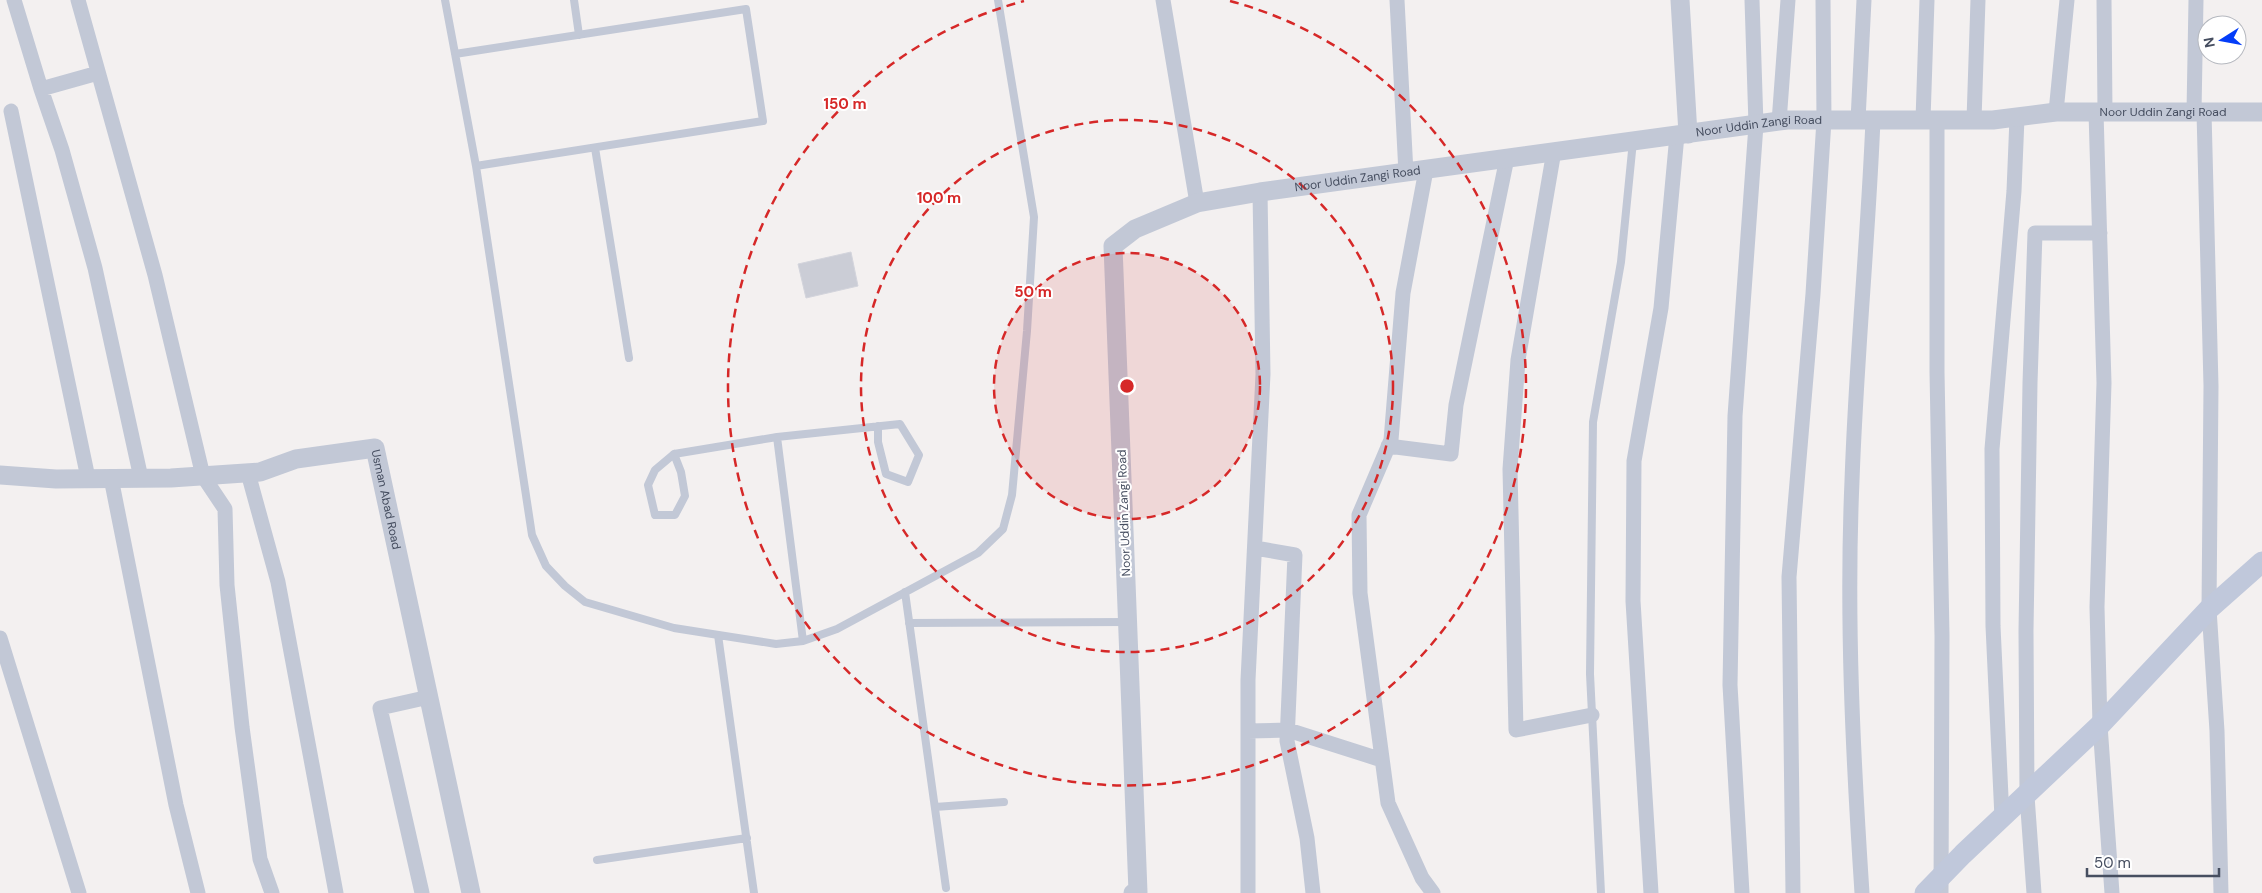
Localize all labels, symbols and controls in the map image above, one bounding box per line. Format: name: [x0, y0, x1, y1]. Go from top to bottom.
north arrow: [2197, 15, 2247, 65]
text: N: [2199, 36, 2219, 49]
text: 150 m: [824, 94, 867, 114]
street label: Noor Uddin Zangi Road: [2100, 104, 2226, 120]
street label: Noor Uddin Zangi Road: [1695, 112, 1822, 140]
street label: Noor Uddin Zangi Road: [1294, 162, 1421, 195]
text: 100 m: [917, 188, 961, 208]
text: 50 m: [1014, 282, 1052, 302]
centre of rings: [1118, 377, 1136, 395]
street label: Usman Abad Road: [368, 448, 405, 551]
street label: Noor Uddin Zangi Road: [1114, 449, 1134, 577]
scale bar: [2087, 846, 2220, 878]
text: 50 m: [2094, 853, 2131, 873]

